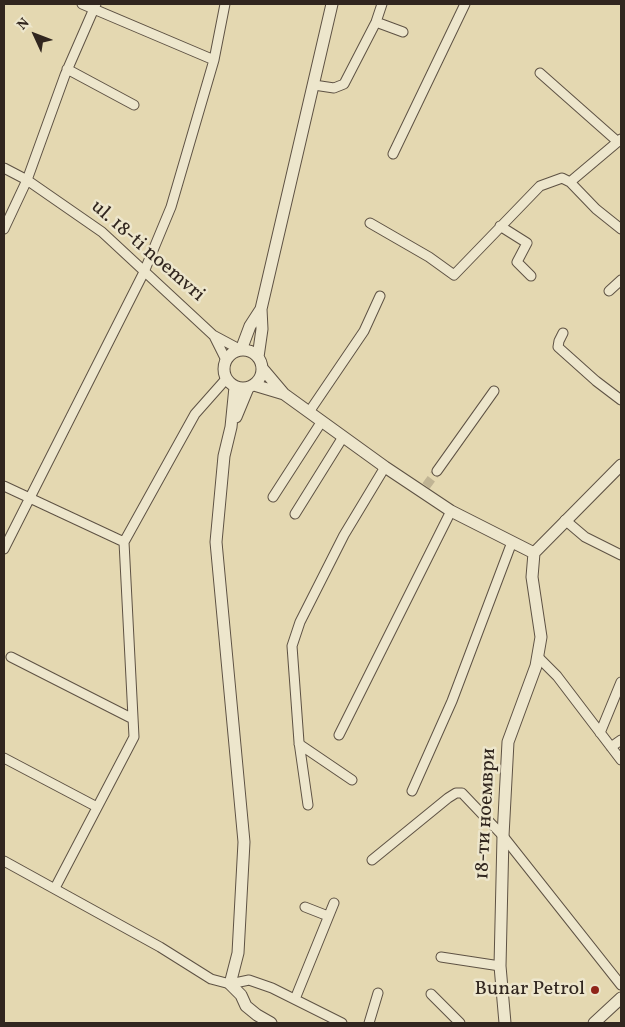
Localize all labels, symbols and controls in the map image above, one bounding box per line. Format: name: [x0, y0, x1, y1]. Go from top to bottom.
north arrow: [10, 10, 60, 60]
text: N: [13, 14, 34, 35]
street label: ul. 18-ti noemvri: [85, 196, 209, 308]
street label: 18-ти ноември: [472, 748, 502, 880]
place label: Bunar Petrol: [474, 978, 585, 1002]
marker: Bunar Petrol: [589, 984, 601, 996]

